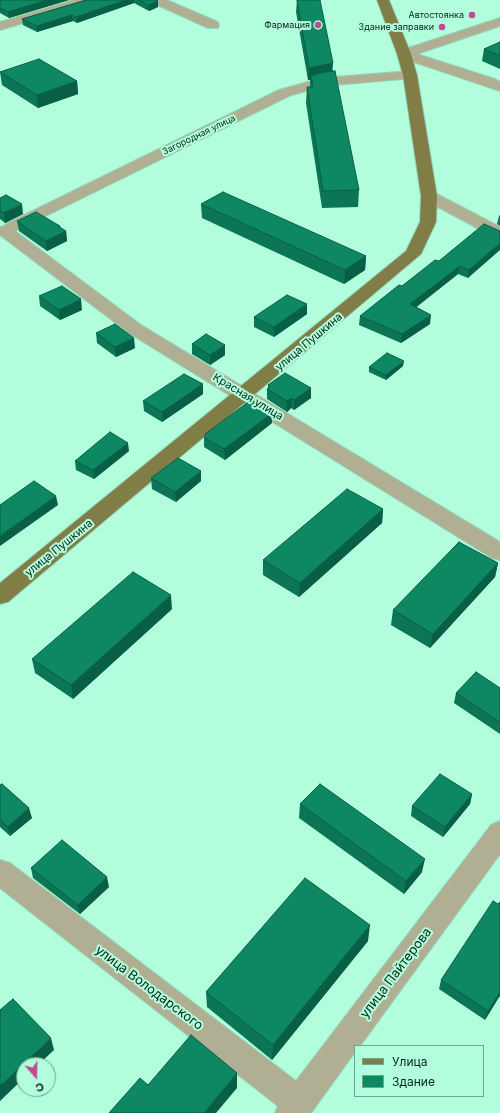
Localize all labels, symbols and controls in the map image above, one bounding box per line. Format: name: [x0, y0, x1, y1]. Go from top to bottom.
place label: Автостоянка: [408, 10, 464, 20]
marker: Автостоянка: [467, 10, 477, 20]
place label: Фармация: [264, 20, 310, 30]
marker: Фармация: [313, 20, 323, 30]
place label: Здание заправки: [359, 22, 434, 32]
marker: Здание заправки: [437, 22, 447, 32]
street label: Загородная улица: [161, 113, 237, 157]
street label: улица Пушкина: [273, 310, 345, 374]
street label: Красная улица: [210, 371, 286, 423]
street label: улица Пушкина: [23, 517, 95, 579]
street label: улица Пайтерова: [357, 925, 435, 1021]
street label: улица Володарского: [92, 942, 206, 1034]
legend: [354, 1045, 484, 1097]
text: Улица: [392, 1054, 427, 1069]
north arrow: [16, 1057, 56, 1097]
text: Здание: [392, 1074, 435, 1089]
text: С: [34, 1079, 46, 1095]

